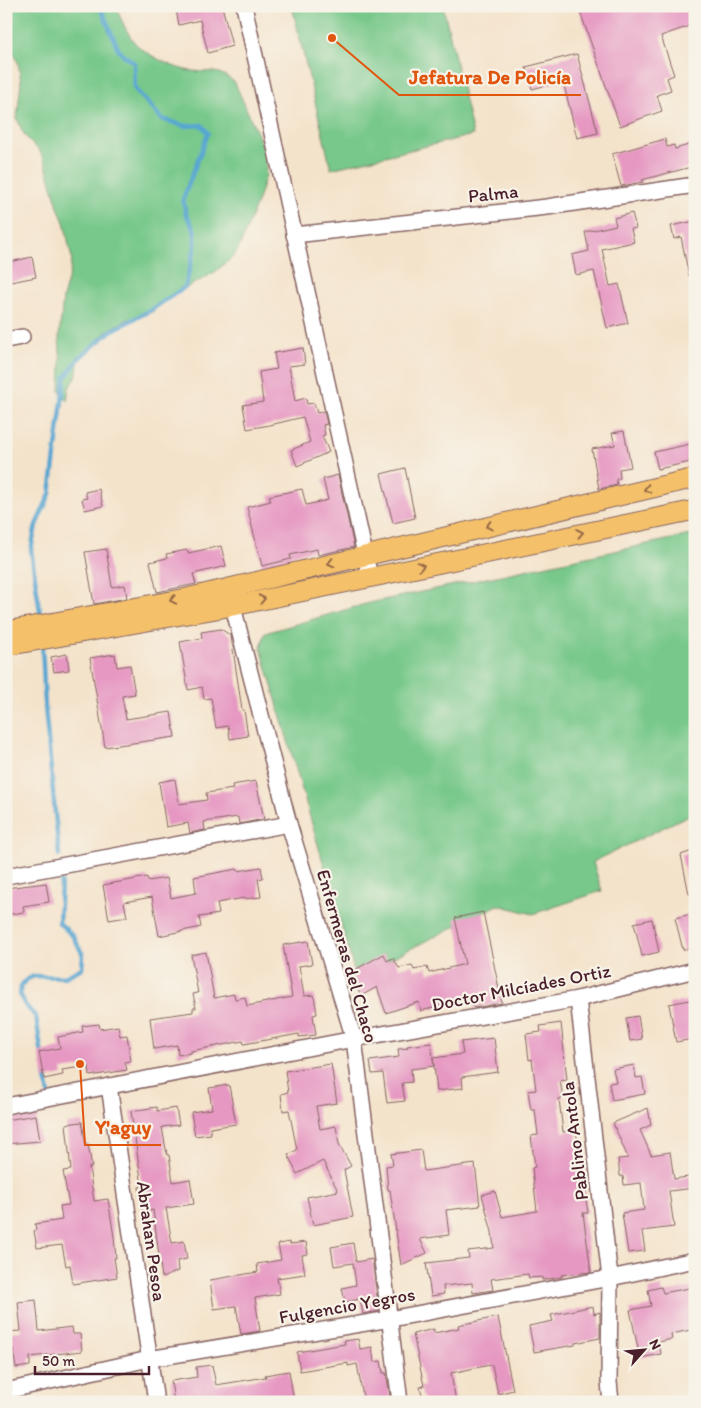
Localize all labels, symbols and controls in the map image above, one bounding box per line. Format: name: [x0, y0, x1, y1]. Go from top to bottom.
callout: Jefatura De Policía: [399, 60, 581, 95]
text: Jefatura De Policía: [408, 65, 571, 89]
street label: Palma: [467, 179, 519, 208]
one-way arrow: [643, 483, 652, 494]
one-way arrow: [485, 520, 493, 531]
one-way arrow: [576, 528, 585, 539]
one-way arrow: [326, 557, 335, 568]
one-way arrow: [417, 561, 426, 572]
one-way arrow: [168, 595, 177, 605]
one-way arrow: [258, 595, 267, 605]
street label: Enfermeras del Chaco: [312, 867, 383, 1045]
street label: Doctor Milcíades Ortiz: [429, 959, 613, 1016]
street label: Pablino Antola: [556, 1080, 593, 1202]
callout: Y'aguy: [85, 1110, 161, 1145]
text: Y'aguy: [94, 1115, 152, 1140]
street label: Abrahan Pesoa: [132, 1180, 171, 1303]
street label: Fulgencio Yegros: [277, 1282, 417, 1329]
north arrow: [618, 1326, 668, 1376]
text: N: [645, 1336, 665, 1352]
scale bar: [35, 1343, 149, 1375]
text: 50 m: [42, 1352, 75, 1370]

